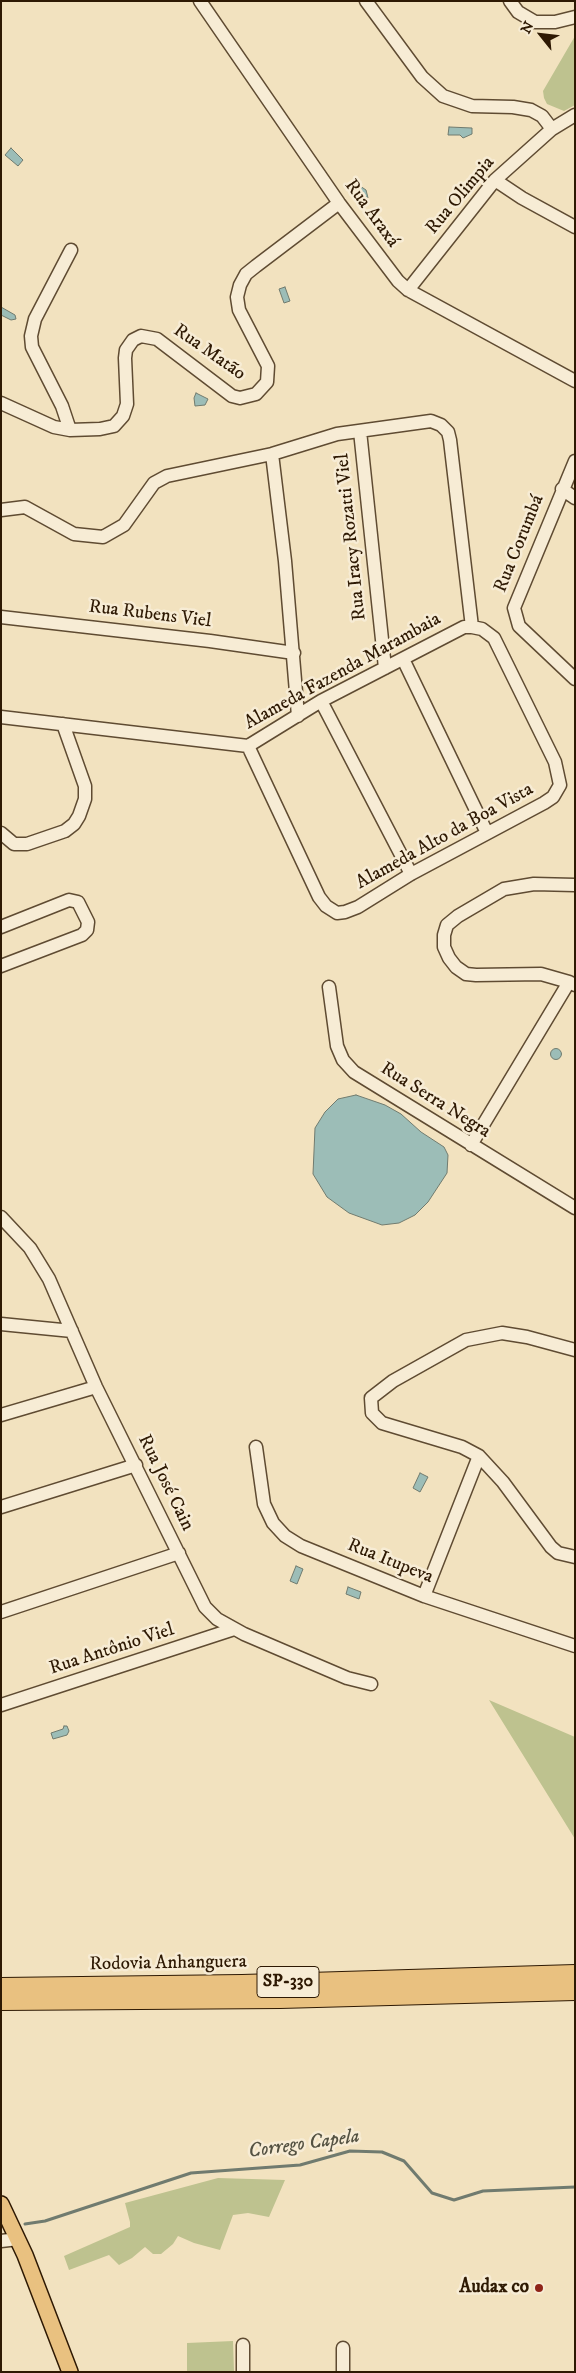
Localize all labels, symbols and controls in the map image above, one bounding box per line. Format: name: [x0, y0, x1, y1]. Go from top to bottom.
north arrow: [516, 10, 566, 60]
text: N: [517, 18, 539, 37]
street label: Rua Olimpia: [422, 152, 500, 240]
street label: Rua Araxá: [339, 176, 403, 252]
street label: Rua Matão: [169, 320, 249, 386]
street label: Rua Iracy Rozatti Viel: [332, 452, 372, 622]
street label: Rua Corumbá: [490, 492, 550, 596]
street label: Rua Rubens Viel: [87, 596, 213, 634]
street label: Alameda Fazenda Marambaia: [241, 608, 445, 736]
street label: Alameda Alto da Boa Vista: [352, 779, 538, 895]
street label: Rua Serra Negra: [376, 1058, 494, 1144]
street label: Rua José Cain: [132, 1431, 198, 1535]
street label: Rua Itupeva: [344, 1534, 436, 1590]
street label: Rua Antônio Viel: [47, 1619, 177, 1681]
street label: Rodovia Anhanguera: [89, 1951, 247, 1977]
road number: SP-330: [257, 1966, 319, 1998]
water label: Corrego Capela: [247, 2125, 361, 2165]
place label: Audax co: [459, 2277, 529, 2299]
marker: Audax co: [533, 2282, 545, 2294]

